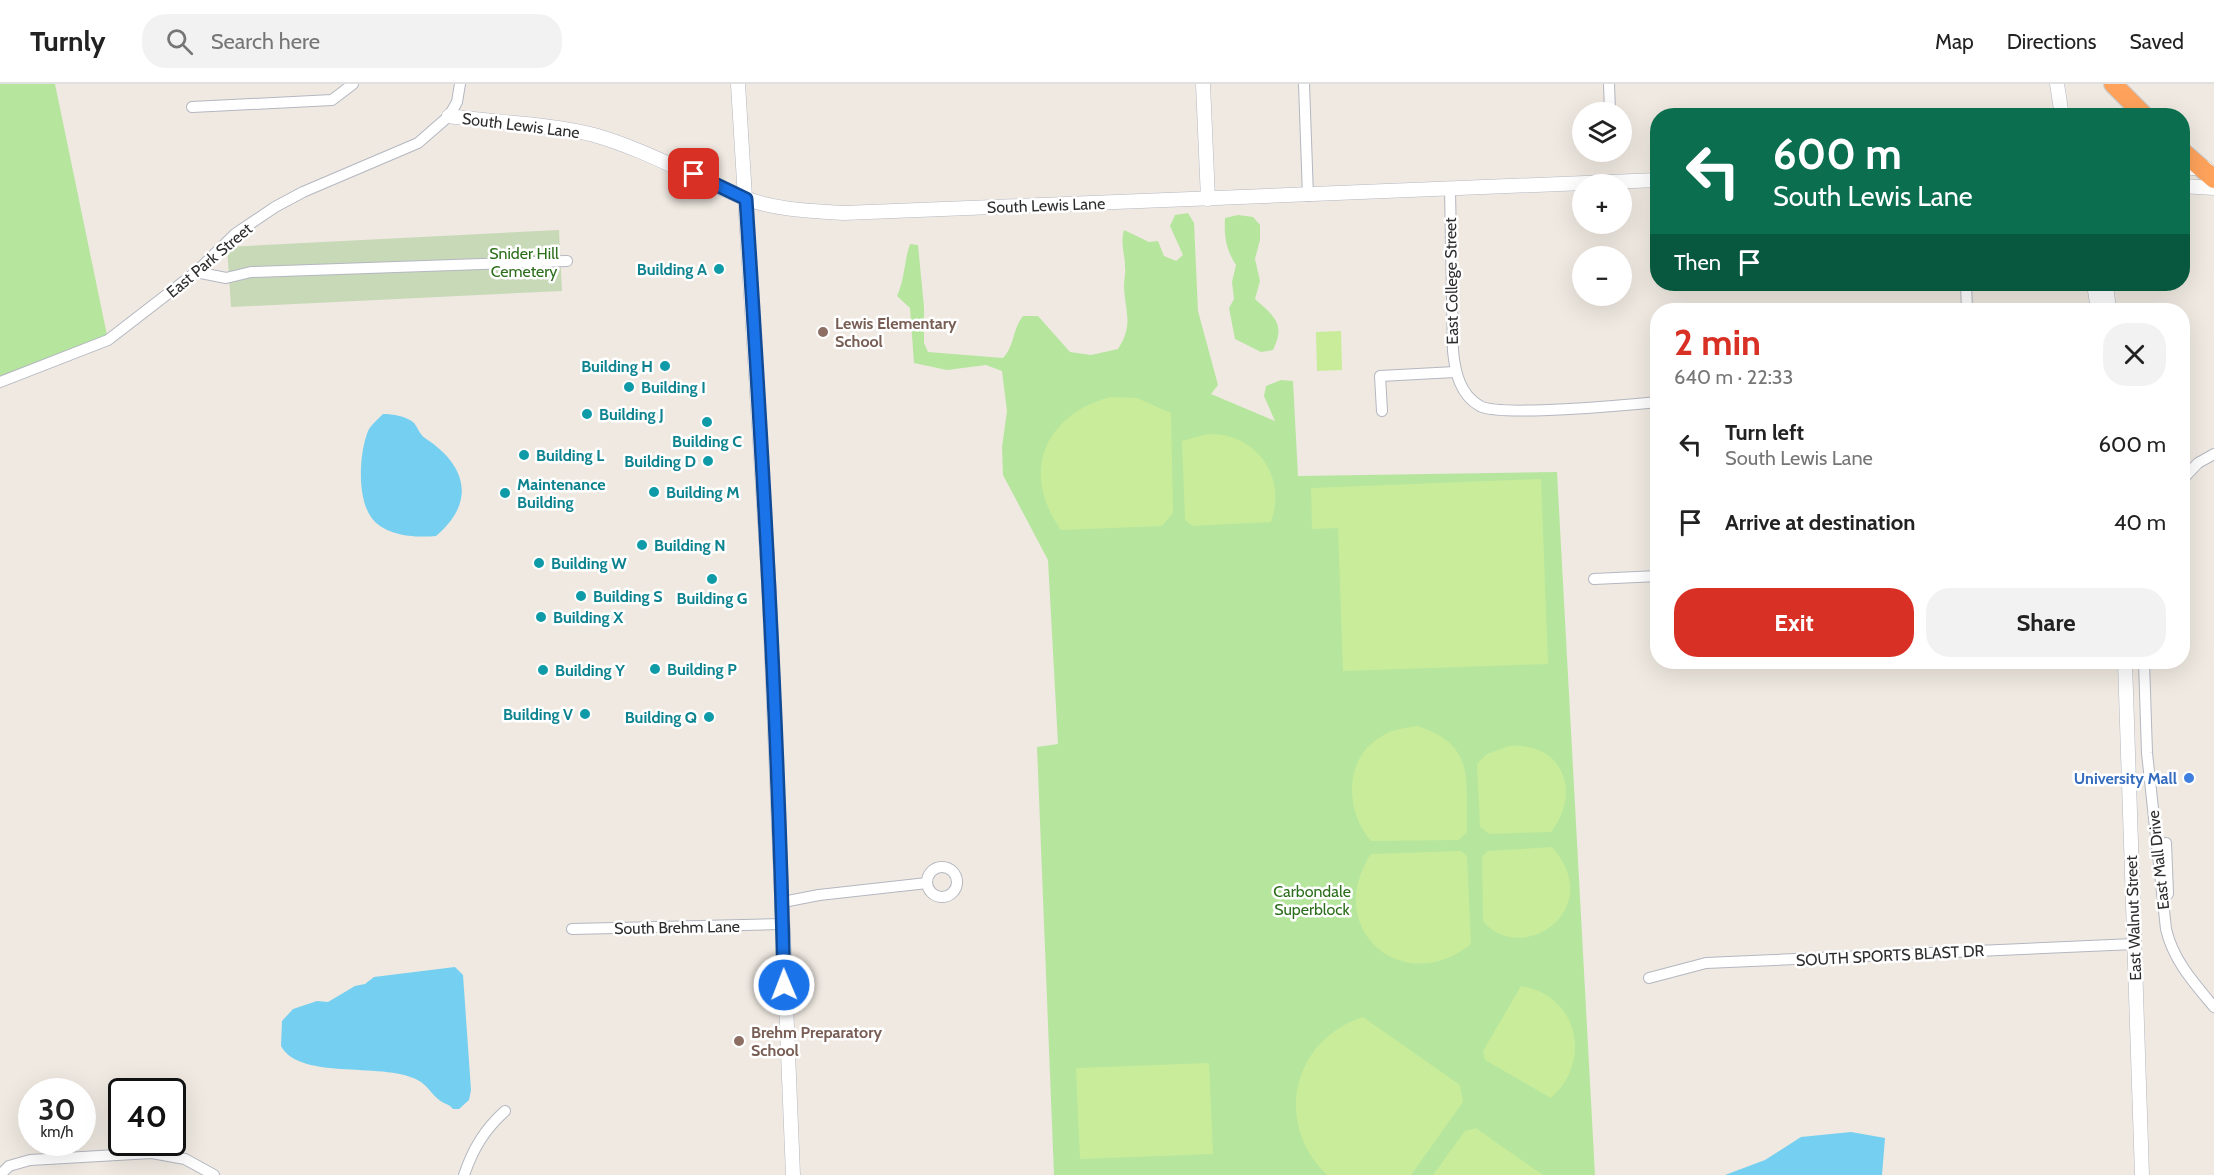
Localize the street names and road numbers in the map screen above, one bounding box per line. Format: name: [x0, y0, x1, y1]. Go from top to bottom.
street label: South Lewis Lane: [461, 109, 581, 142]
street label: South Lewis Lane: [987, 194, 1105, 217]
street label: East College Street: [1441, 217, 1462, 345]
street label: East Park Street: [163, 219, 256, 302]
street label: East Mall Drive: [2144, 809, 2173, 911]
street label: East Walnut Street: [2122, 854, 2145, 981]
street label: South Brehm Lane: [614, 917, 740, 938]
street label: SOUTH SPORTS BLAST DR: [1795, 941, 1985, 970]

